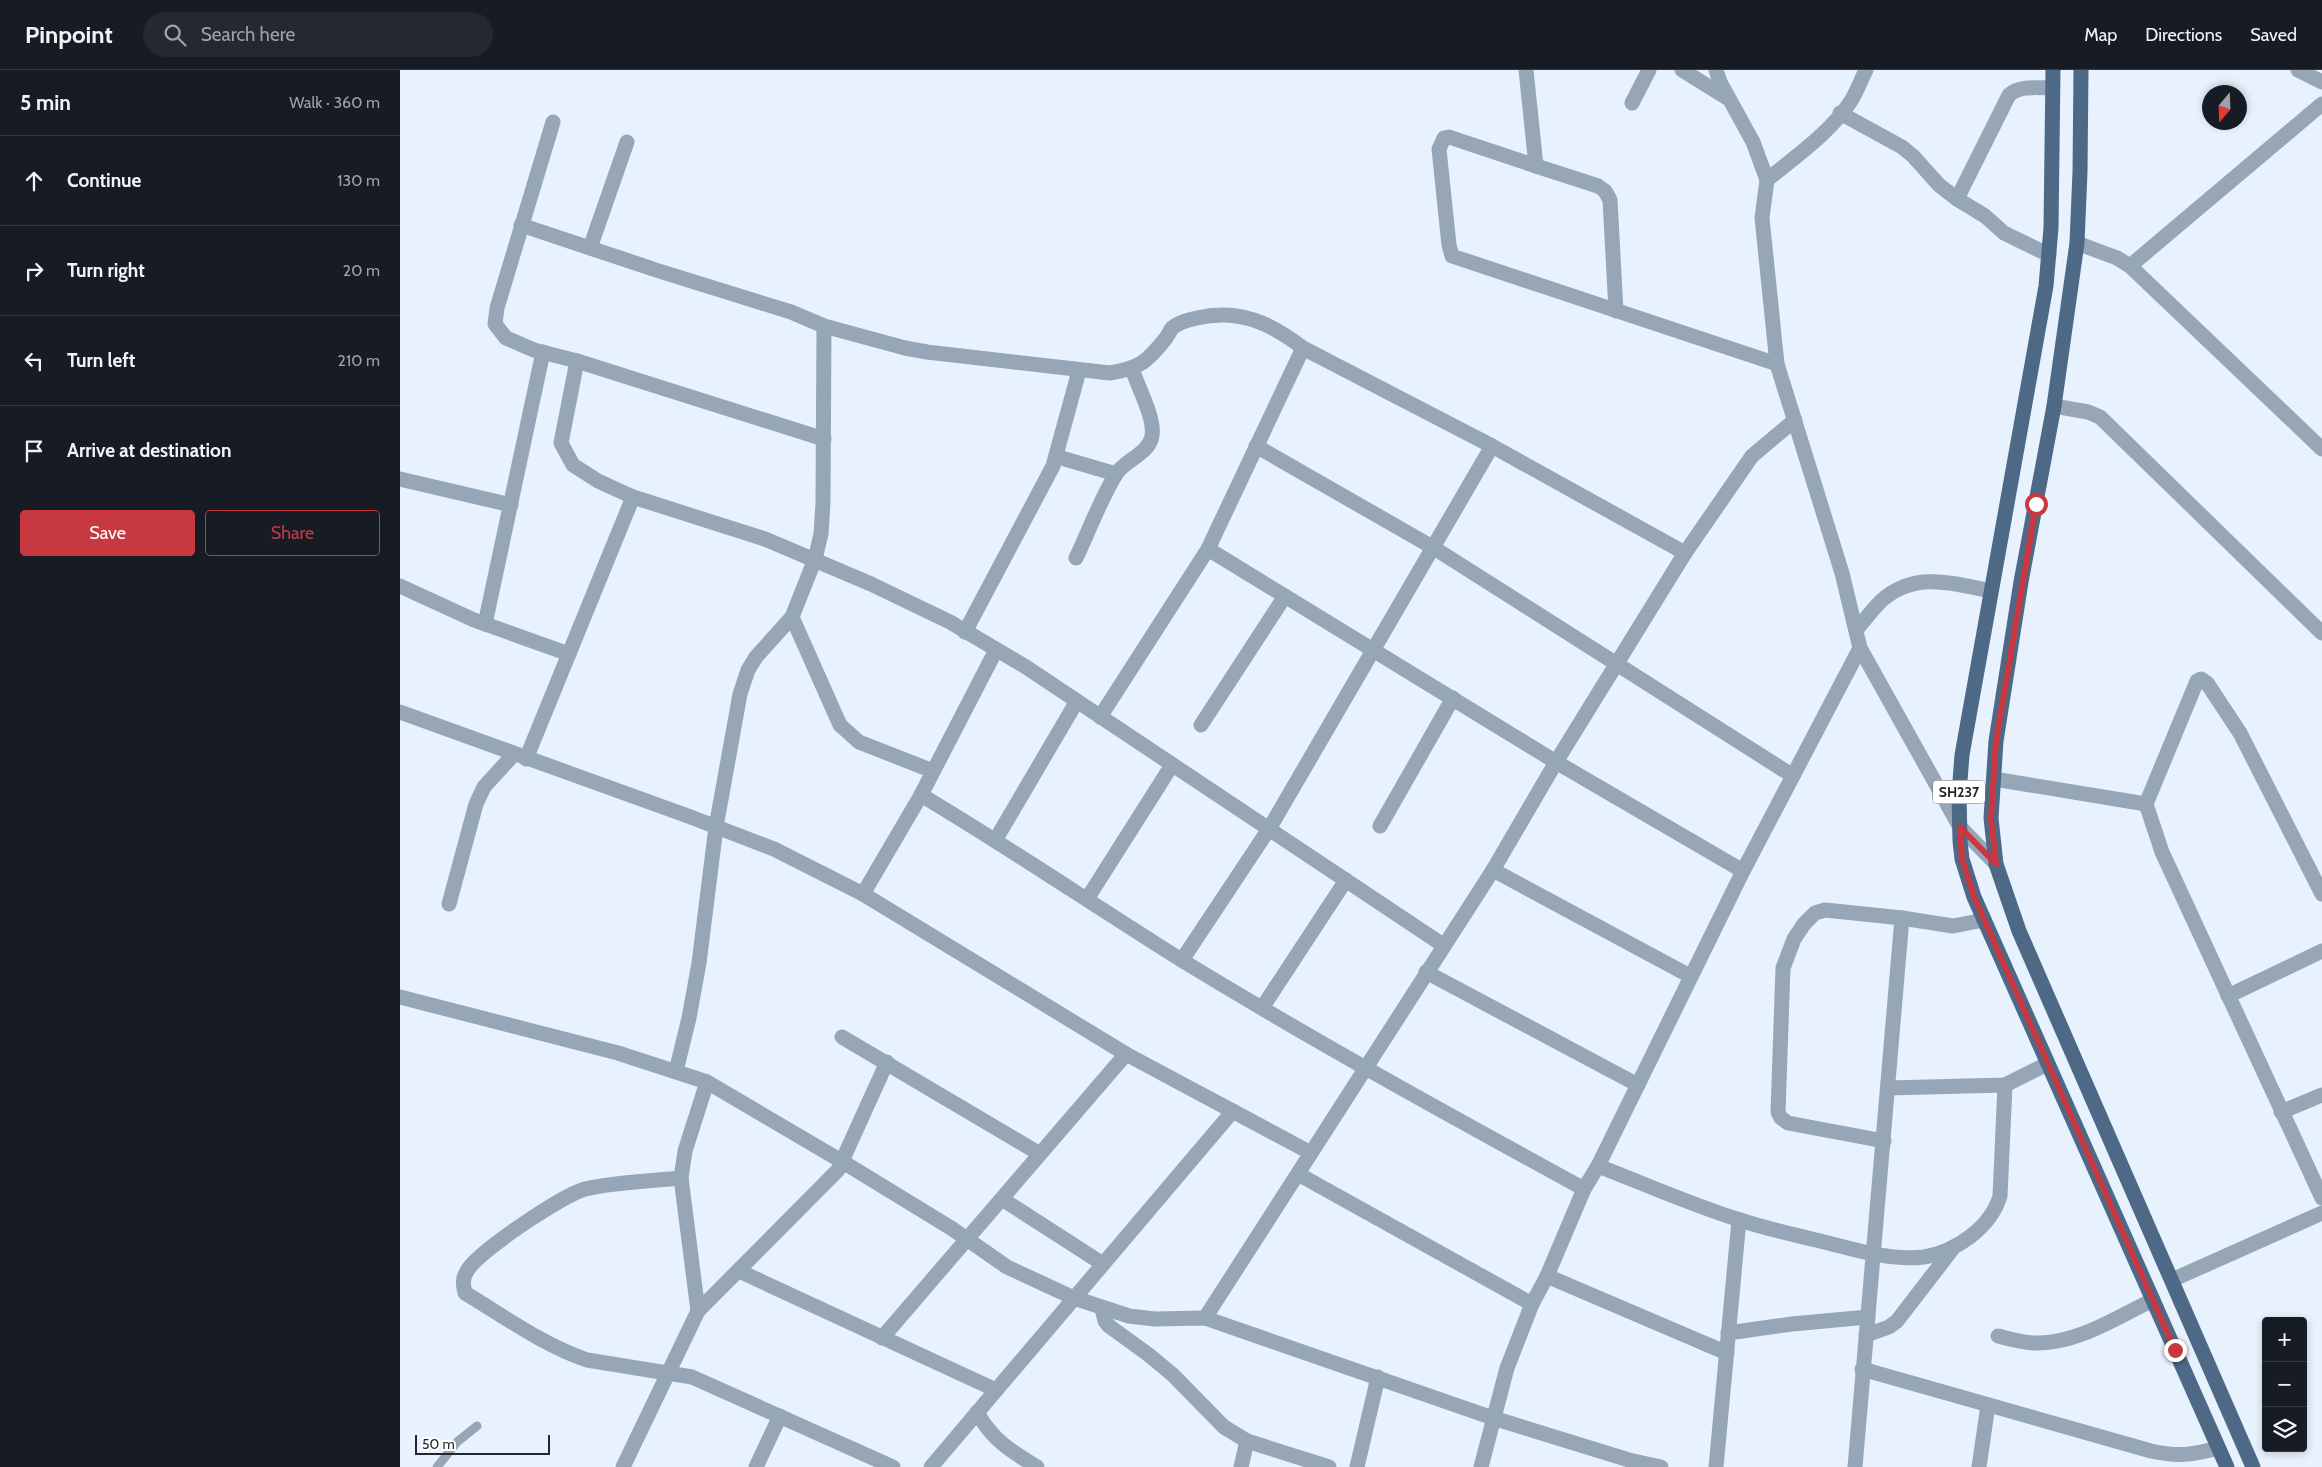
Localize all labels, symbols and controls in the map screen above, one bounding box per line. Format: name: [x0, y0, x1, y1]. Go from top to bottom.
search box: [143, 12, 493, 57]
text: Pinpoint: [25, 20, 113, 49]
icon: search: [161, 21, 189, 49]
text: Search here: [201, 23, 295, 46]
text: Map: [2084, 24, 2117, 46]
text: Directions: [2145, 24, 2222, 46]
text: Saved: [2250, 24, 2297, 46]
north arrow: [2202, 85, 2247, 130]
text: 5 min: [20, 90, 71, 115]
text: Walk · 360 m: [289, 93, 380, 112]
icon: ahead: [20, 167, 48, 195]
text: Continue: [67, 169, 141, 192]
text: 130 m: [337, 171, 380, 190]
icon: right: [20, 257, 48, 285]
text: Turn right: [67, 259, 145, 282]
text: 20 m: [343, 261, 380, 280]
icon: left: [20, 347, 48, 375]
text: Turn left: [67, 349, 135, 372]
text: 210 m: [338, 351, 380, 370]
icon: arrive: [20, 437, 48, 465]
text: Arrive at destination: [67, 439, 231, 462]
route start: [2025, 493, 2048, 516]
button: Save: [20, 510, 195, 556]
button: Share: [205, 510, 380, 556]
road number: SH237: [1933, 780, 1985, 804]
map controls: [2262, 1317, 2307, 1452]
button: +: [2262, 1317, 2307, 1362]
route end: [2164, 1339, 2187, 1362]
button: −: [2262, 1362, 2307, 1407]
button: layers: [2262, 1407, 2307, 1452]
scale bar: [415, 1432, 550, 1455]
text: 50 m: [422, 1435, 455, 1453]

